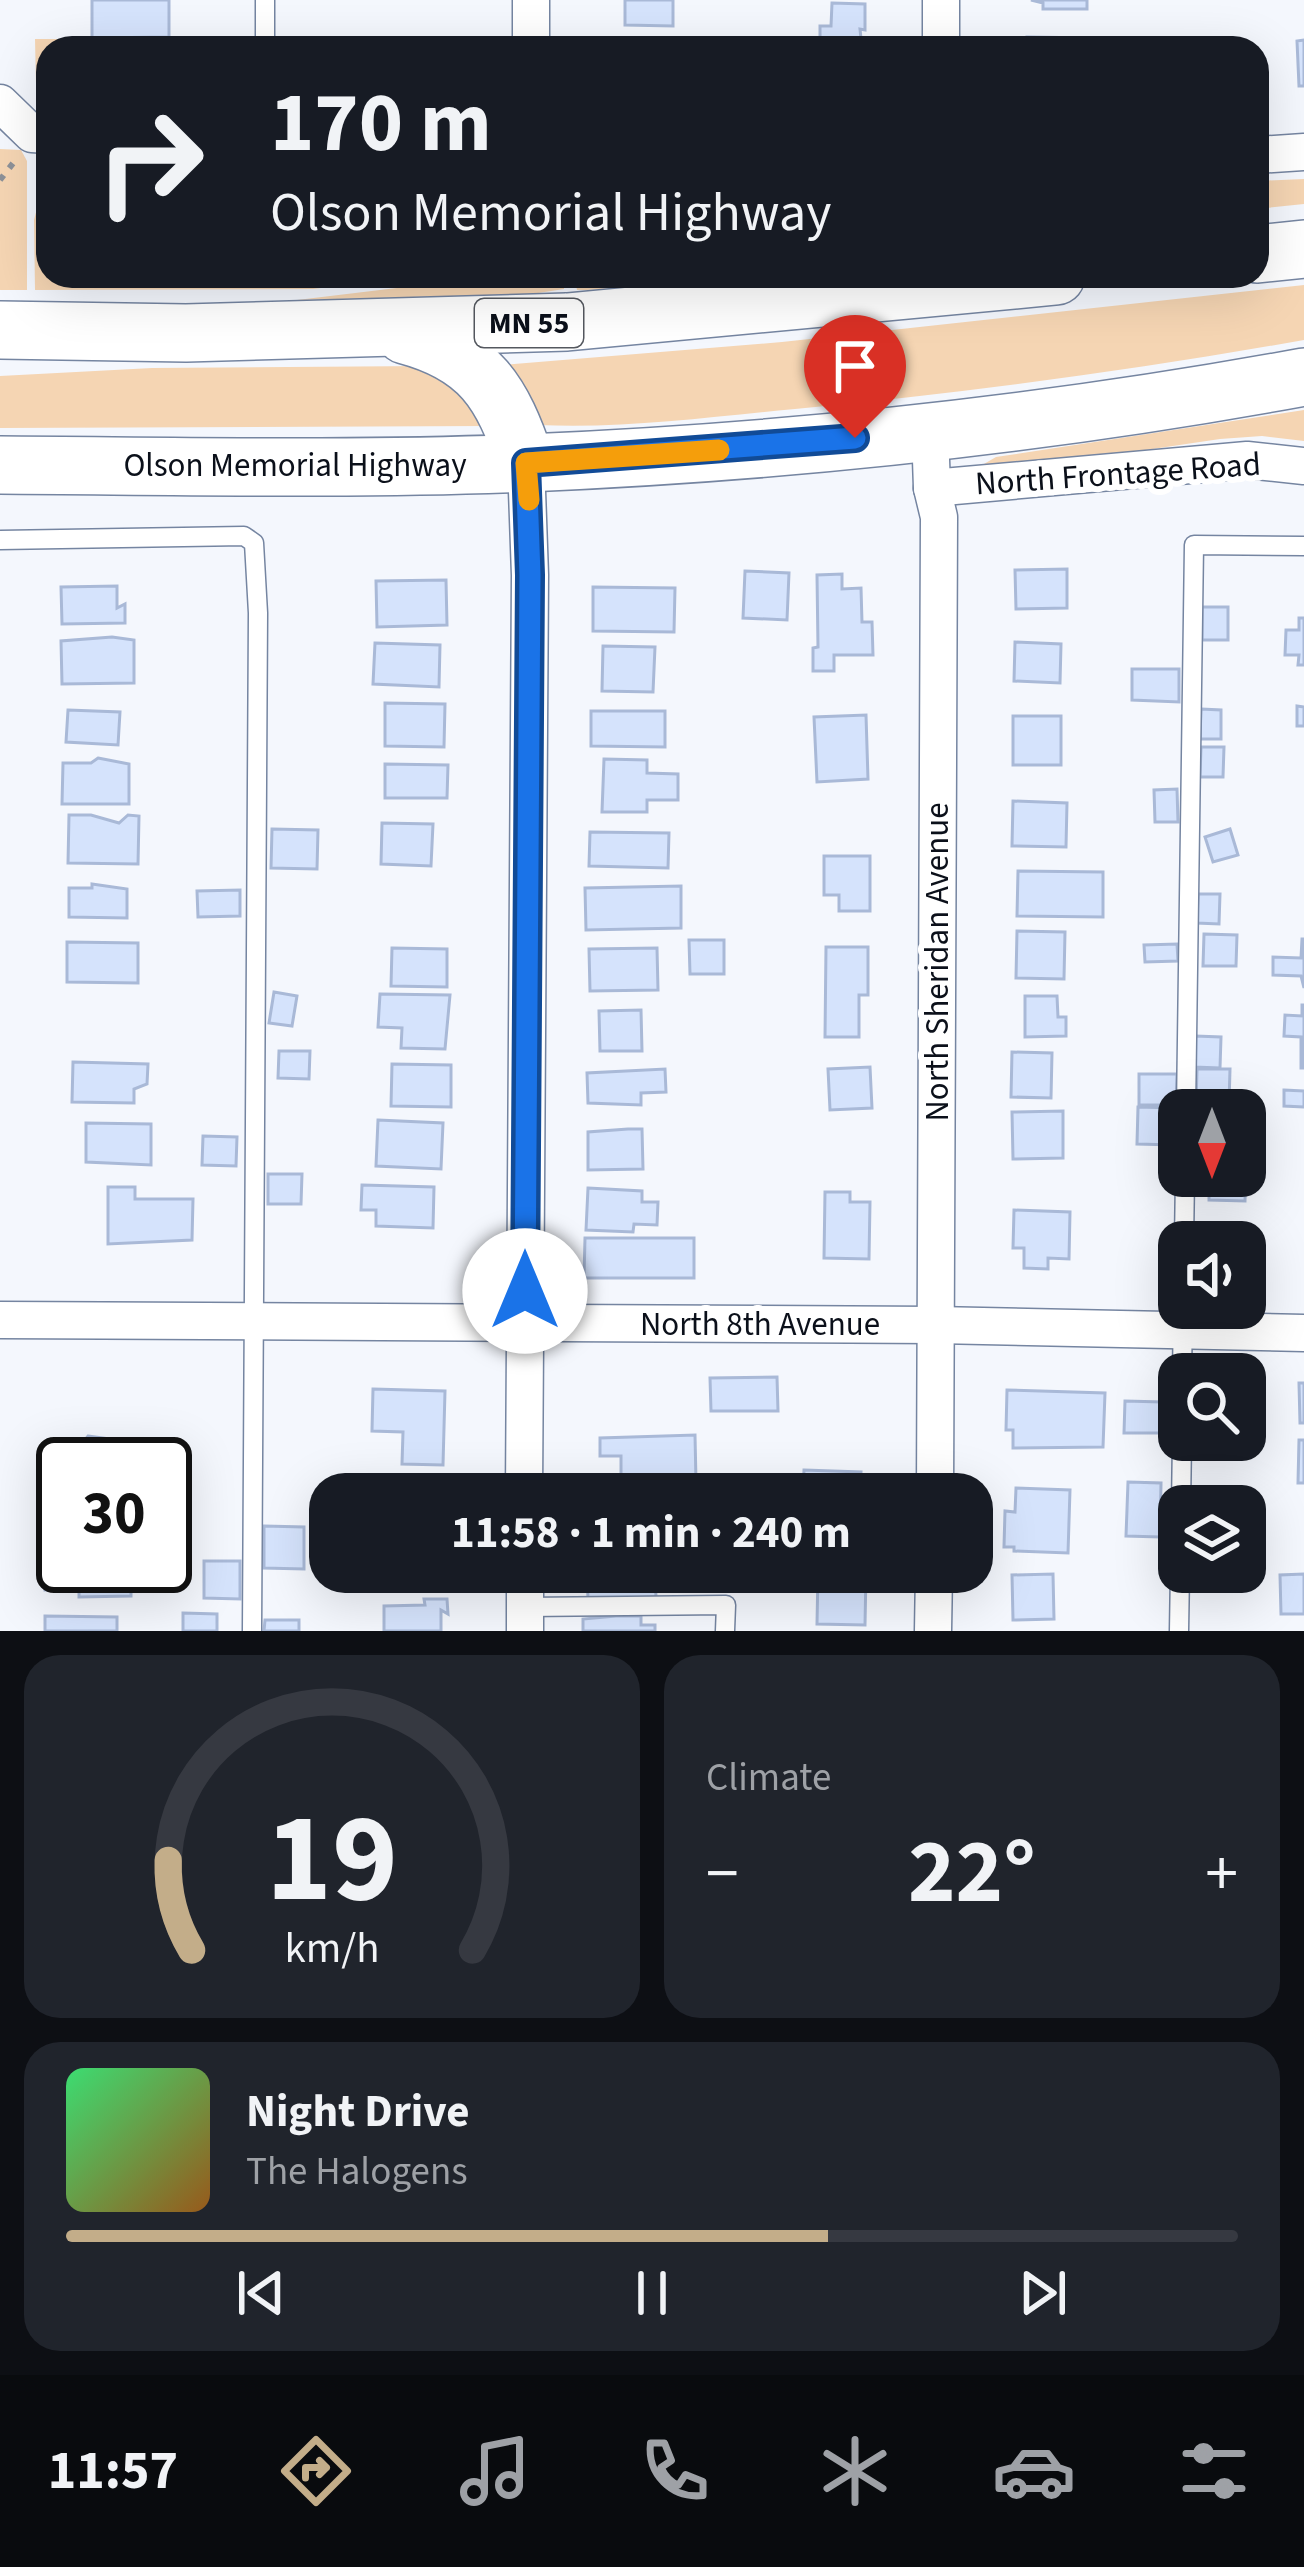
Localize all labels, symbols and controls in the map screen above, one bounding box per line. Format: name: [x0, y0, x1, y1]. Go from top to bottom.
text: 170 m: [270, 64, 492, 184]
icon: right: [72, 84, 228, 240]
text: Olson Memorial Highway: [270, 175, 832, 252]
road number: MN 55: [475, 299, 583, 347]
pin: [804, 315, 906, 438]
icon: arrive: [822, 333, 888, 399]
street label: North Frontage Road: [974, 441, 1262, 507]
street label: Olson Memorial Highway: [123, 442, 467, 489]
street label: North Sheridan Avenue: [914, 802, 961, 1122]
north arrow: [1158, 1089, 1266, 1197]
map controls: [1158, 1089, 1266, 1593]
button: sound: [1158, 1221, 1266, 1329]
position arrow: [462, 1228, 588, 1354]
street label: North 8th Avenue: [640, 1301, 880, 1348]
button: search: [1158, 1353, 1266, 1461]
speed limit sign: 30: [36, 1437, 192, 1593]
button: layers: [1158, 1485, 1266, 1593]
text: 11:58 · 1 min · 240 m: [451, 1501, 851, 1565]
text: Climate: [706, 1750, 831, 1806]
text: 19: [266, 1771, 398, 1949]
text: 22°: [908, 1809, 1036, 1937]
text: −: [706, 1827, 739, 1921]
text: +: [1205, 1827, 1238, 1921]
text: km/h: [284, 1917, 380, 1978]
text: Night Drive: [246, 2080, 470, 2144]
text: The Halogens: [246, 2144, 468, 2200]
icon: previous: [228, 2260, 294, 2326]
icon: pause: [619, 2260, 685, 2326]
icon: next: [1010, 2260, 1076, 2326]
icon: directions: [274, 2429, 358, 2513]
icon: music: [453, 2429, 537, 2513]
icon: phone: [633, 2429, 717, 2513]
icon: climate: [813, 2429, 897, 2513]
icon: car: [992, 2429, 1076, 2513]
icon: filters: [1172, 2429, 1256, 2513]
text: 11:57: [48, 2433, 178, 2510]

